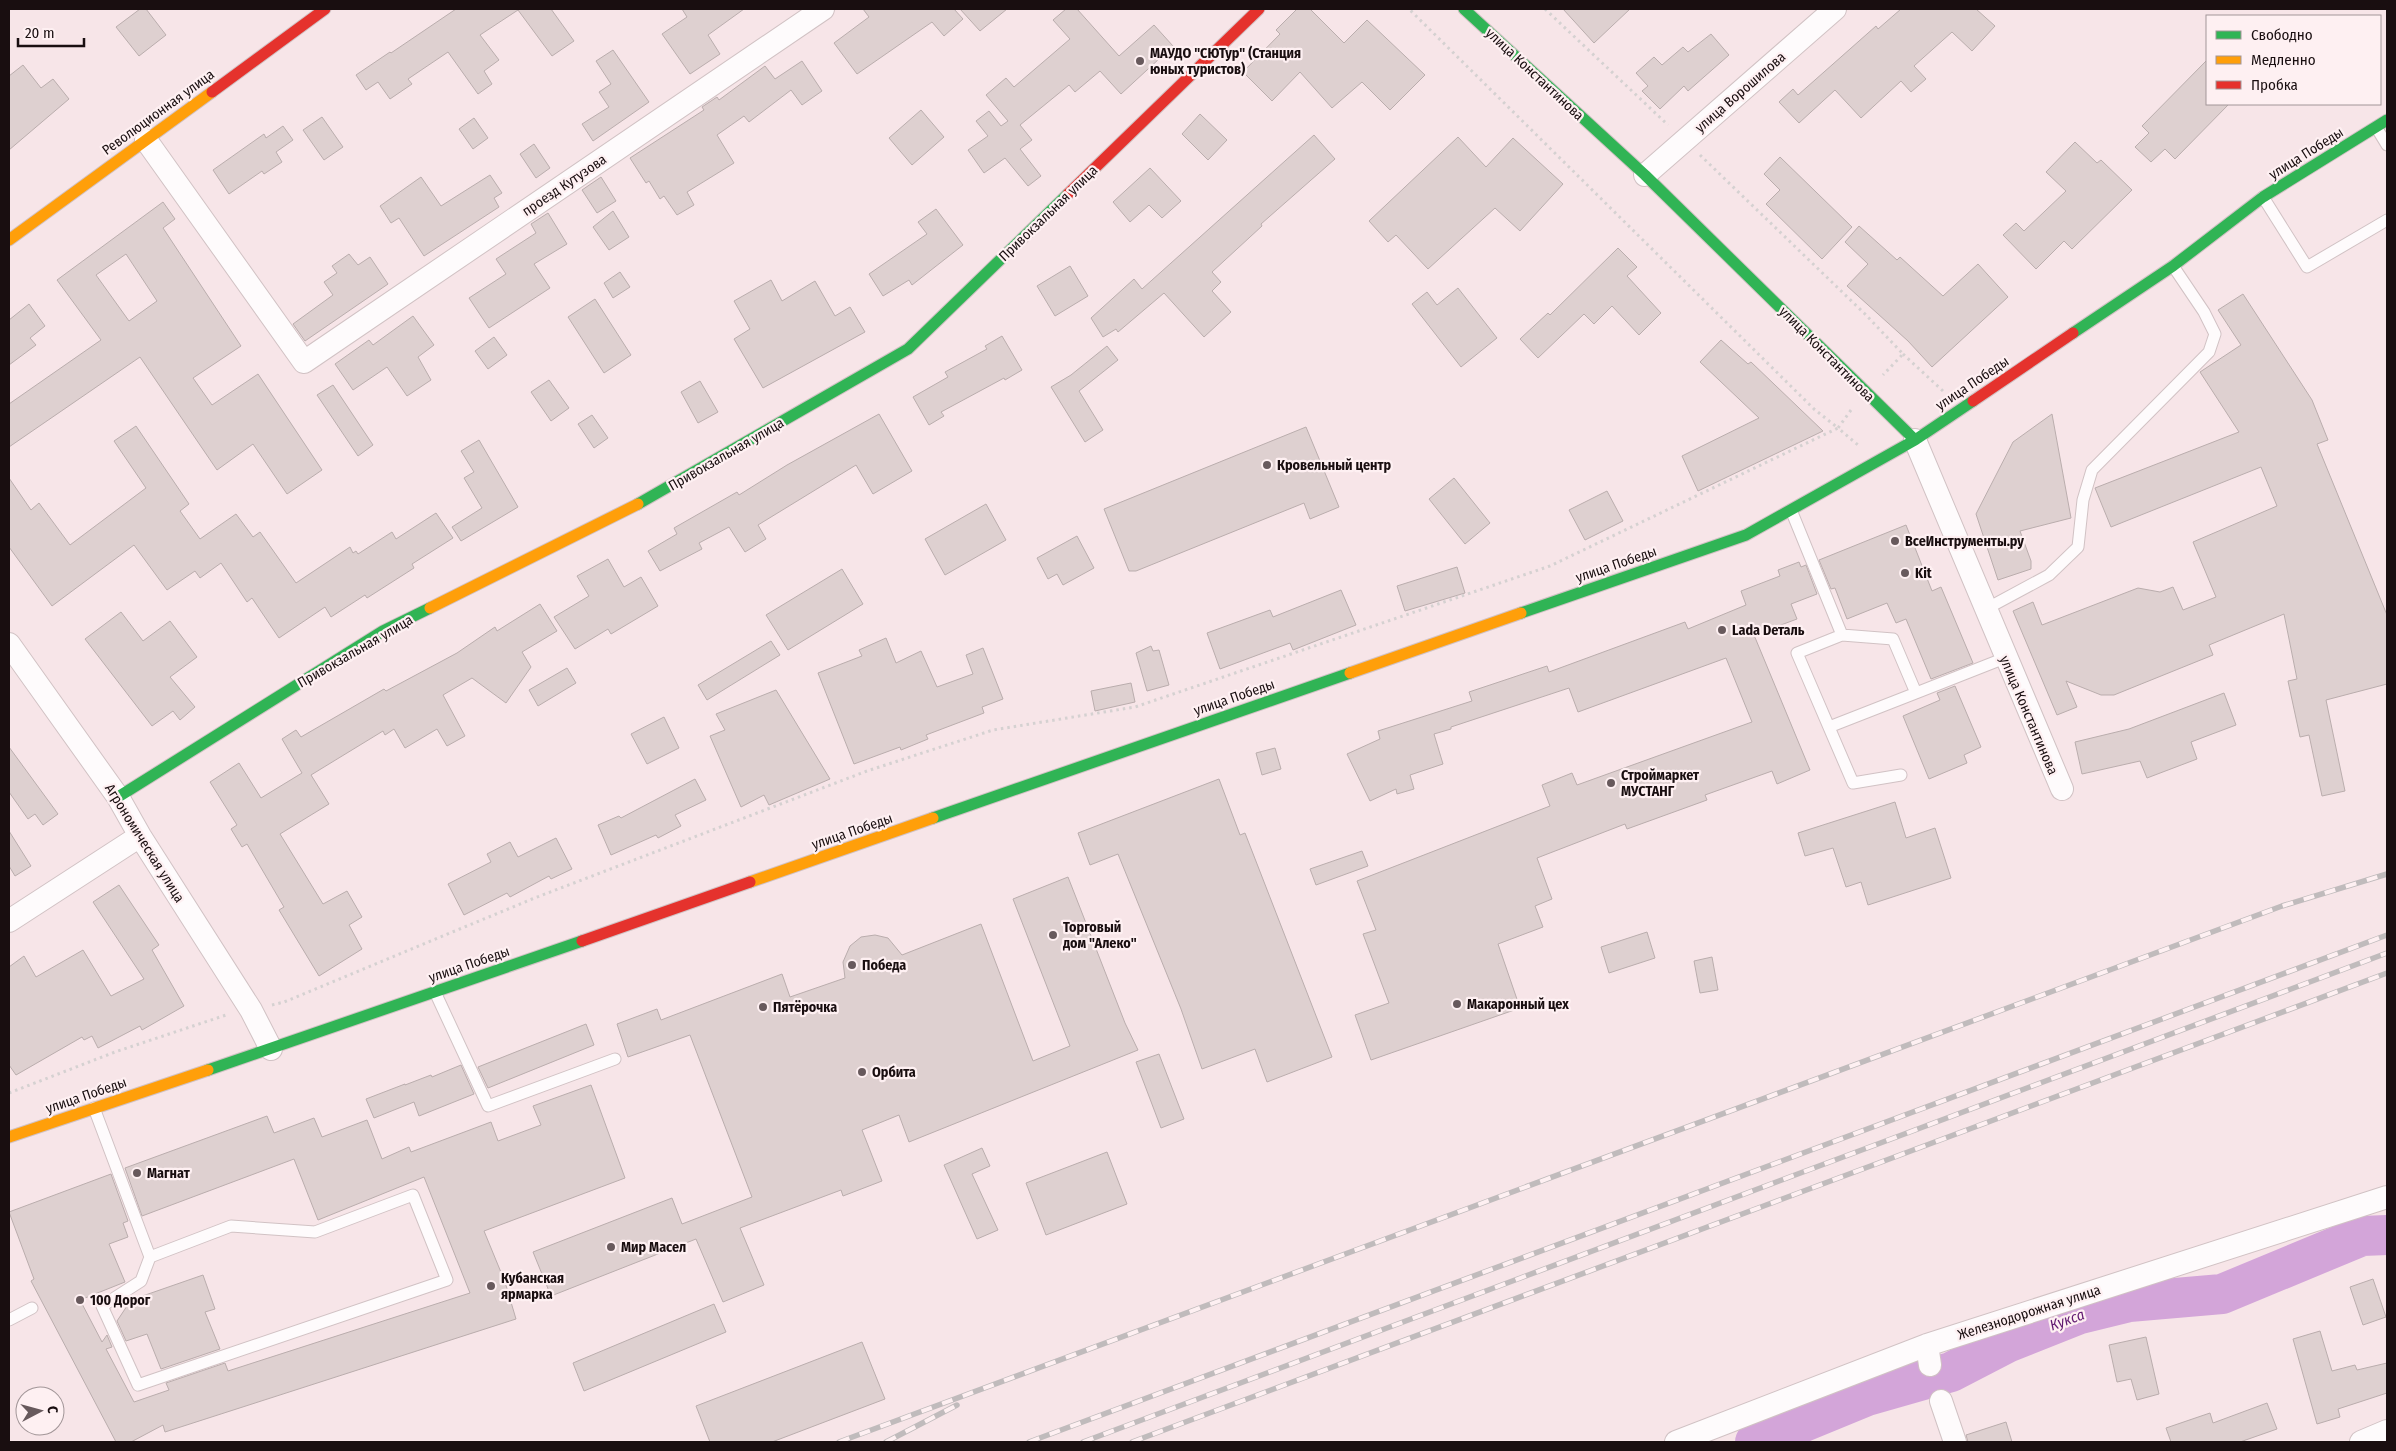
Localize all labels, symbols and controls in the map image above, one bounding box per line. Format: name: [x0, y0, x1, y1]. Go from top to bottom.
scale bar: [18, 15, 84, 47]
legend: [2206, 15, 2381, 105]
text: 20 m: [25, 24, 55, 42]
street label: улица Константинова: [1482, 25, 1587, 124]
text: Свободно: [2251, 26, 2313, 44]
place label: МАУДО "СЮТур" (Станция юных туристов): [1150, 45, 1301, 78]
street label: улица Ворошилова: [1692, 48, 1789, 136]
text: Медленно: [2251, 51, 2316, 69]
marker: МАУДО "СЮТур" (Станция юных туристов): [1134, 55, 1146, 67]
street label: Революционная улица: [99, 66, 218, 159]
text: Пробка: [2251, 76, 2298, 94]
street label: улица Победы: [2266, 124, 2347, 183]
street label: проезд Кутузова: [519, 151, 610, 220]
street label: Привокзальная улица: [995, 162, 1101, 265]
street label: улица Константинова: [1775, 303, 1878, 406]
street label: улица Победы: [1932, 353, 2012, 414]
street label: Привокзальная улица: [665, 414, 787, 494]
place label: Кровельный центр: [1277, 457, 1391, 474]
marker: Кровельный центр: [1261, 459, 1273, 471]
place label: ВсеИнструменты.ру: [1905, 533, 2024, 550]
marker: ВсеИнструменты.ру: [1889, 535, 1901, 547]
street label: улица Победы: [1573, 543, 1659, 586]
place label: Kit: [1915, 565, 1933, 582]
marker: Kit: [1899, 567, 1911, 579]
street label: Привокзальная улица: [294, 611, 416, 691]
place label: Lada Dеталь: [1732, 622, 1805, 639]
marker: Lada Dеталь: [1716, 624, 1728, 636]
street label: улица Константинова: [1996, 653, 2061, 777]
street label: улица Победы: [1191, 676, 1277, 719]
place label: Строймаркет МУСТАНГ: [1621, 767, 1700, 800]
marker: Строймаркет МУСТАНГ: [1605, 777, 1617, 789]
street label: Агрономическая улица: [101, 781, 188, 906]
street label: улица Победы: [809, 810, 895, 853]
place label: Торговый дом "Алеко": [1062, 919, 1137, 952]
marker: Торговый дом "Алеко": [1047, 929, 1059, 941]
street label: улица Победы: [426, 943, 512, 986]
place label: Победа: [862, 957, 906, 974]
marker: Победа: [846, 959, 858, 971]
place label: Макаронный цех: [1467, 996, 1569, 1013]
marker: Макаронный цех: [1451, 998, 1463, 1010]
place label: Пятёрочка: [773, 999, 837, 1016]
marker: Пятёрочка: [757, 1001, 769, 1013]
place label: Орбита: [872, 1064, 916, 1081]
marker: Орбита: [856, 1066, 868, 1078]
street label: улица Победы: [43, 1074, 129, 1117]
place label: Магнат: [147, 1165, 191, 1182]
marker: Магнат: [131, 1167, 143, 1179]
place label: Мир Масел: [621, 1239, 686, 1256]
marker: Мир Масел: [605, 1241, 617, 1253]
place label: Кубанская ярмарка: [501, 1270, 564, 1303]
marker: Кубанская ярмарка: [485, 1280, 497, 1292]
street label: Железнодорожная улица: [1956, 1281, 2103, 1344]
place label: 100 Дорог: [90, 1292, 151, 1309]
marker: 100 Дорог: [74, 1294, 86, 1306]
water label: Кукса: [2047, 1305, 2087, 1335]
north arrow: [15, 1386, 65, 1436]
text: С: [44, 1405, 61, 1415]

